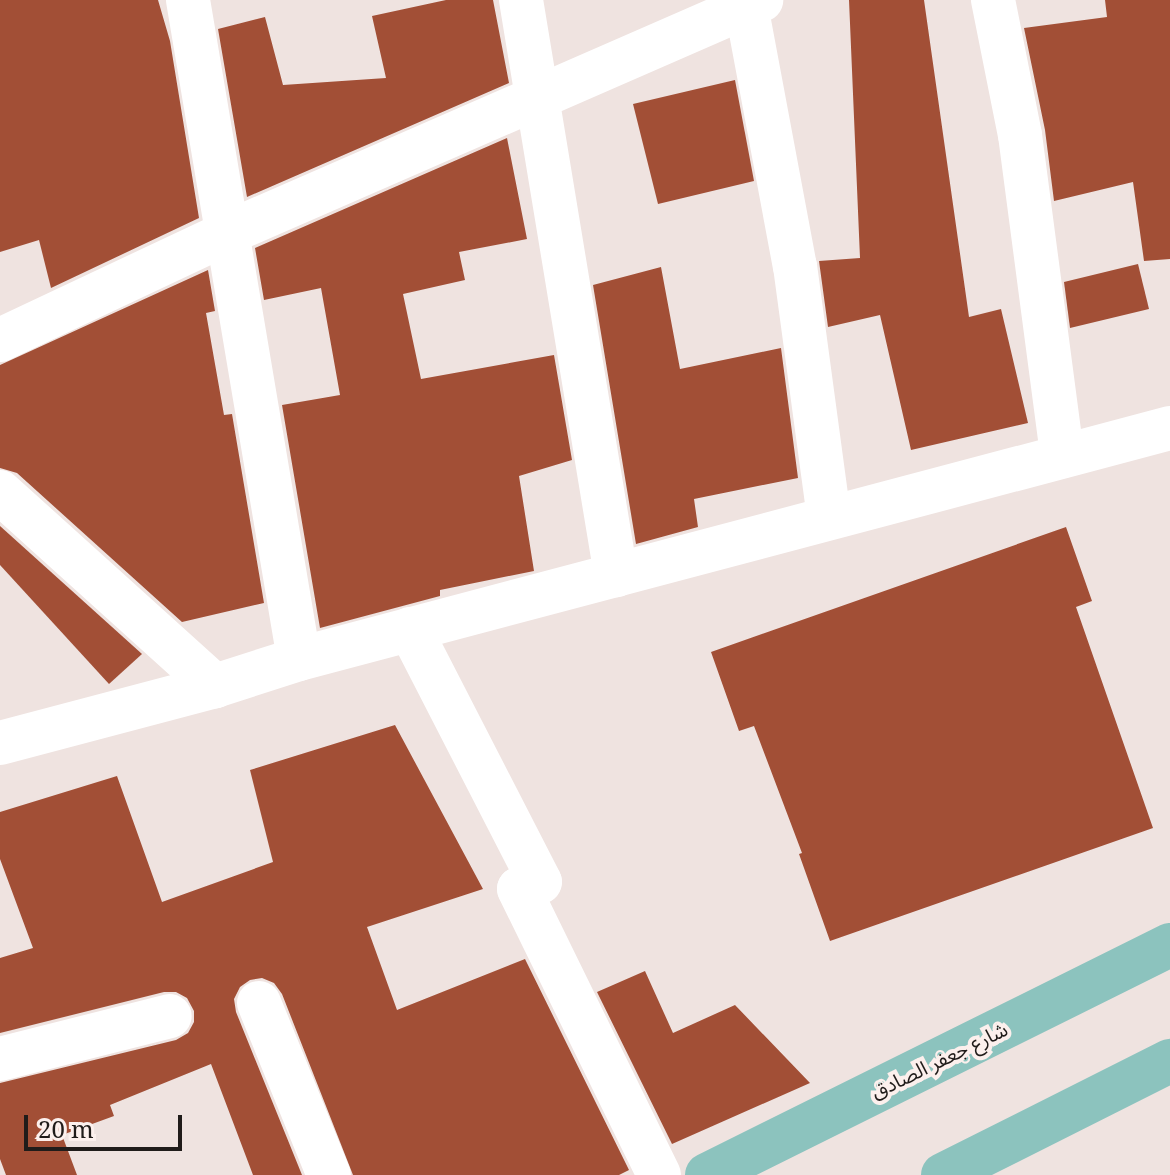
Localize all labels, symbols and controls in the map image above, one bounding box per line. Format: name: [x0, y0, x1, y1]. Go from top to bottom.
street label: شارع جعفر الصادق: [867, 1017, 1011, 1103]
scale bar: [28, 1099, 186, 1149]
text: 20 m: [38, 1112, 94, 1145]

